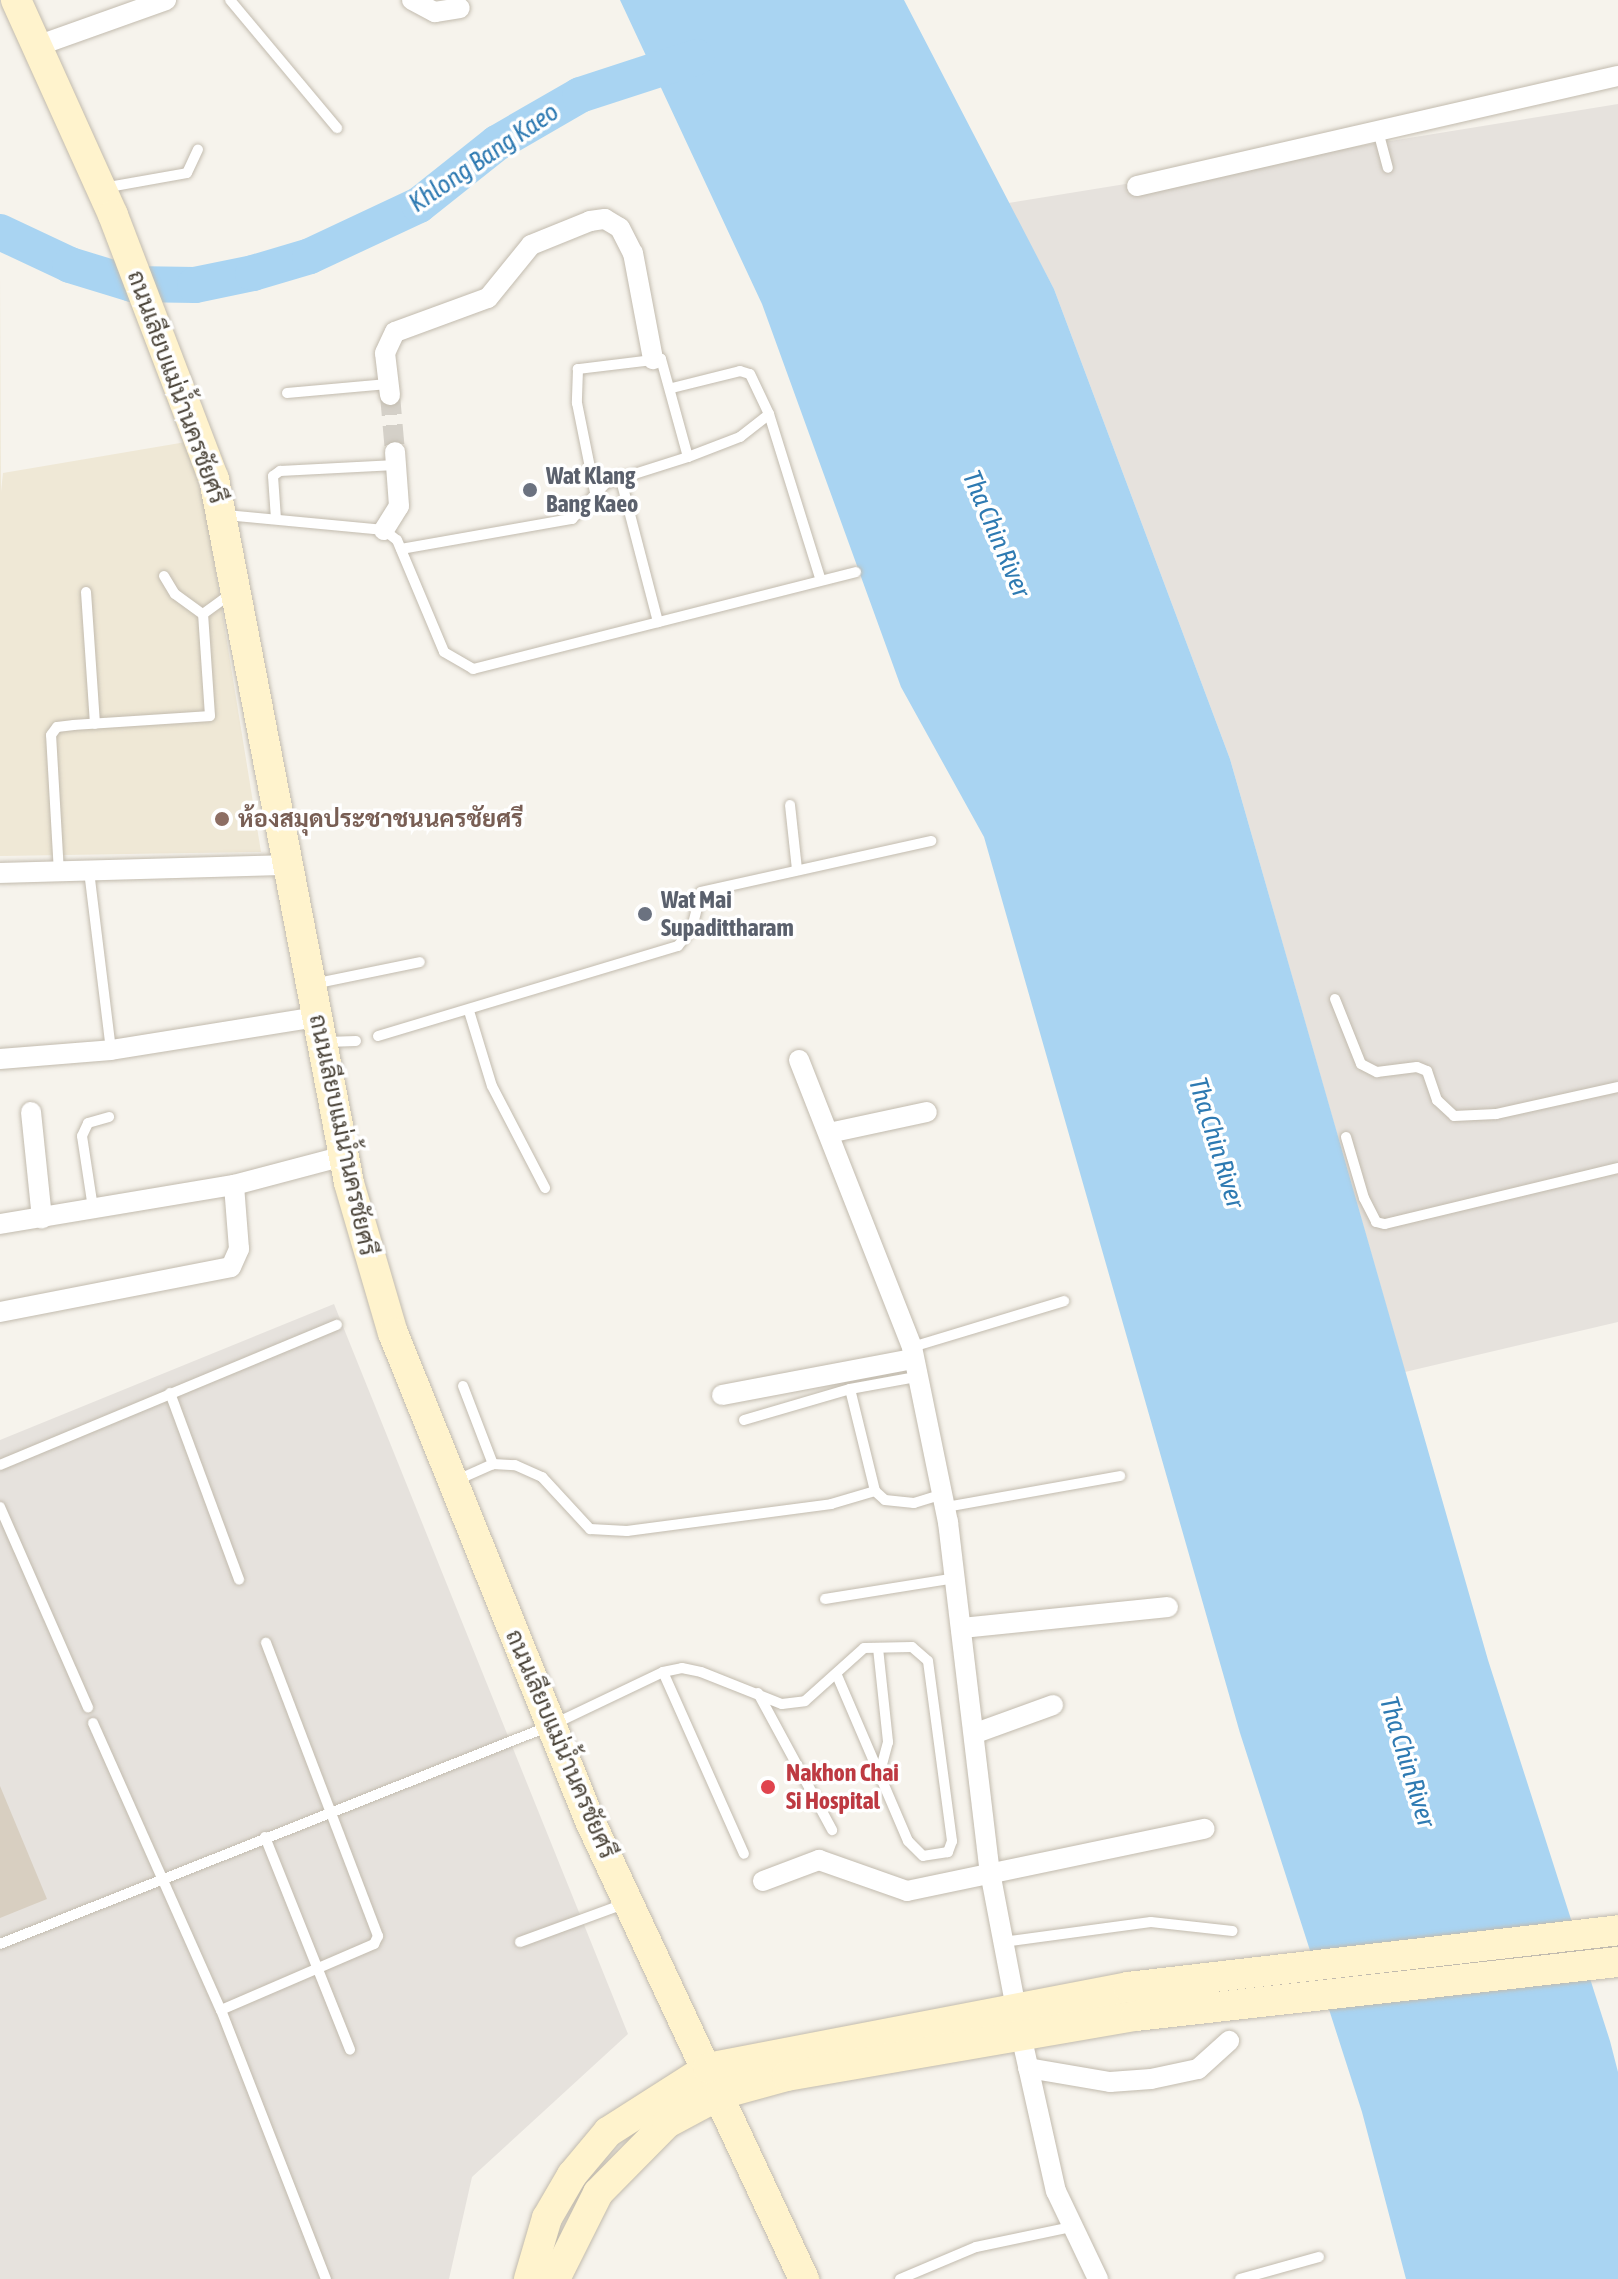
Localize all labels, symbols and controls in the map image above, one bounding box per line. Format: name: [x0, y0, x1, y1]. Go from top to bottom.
water label: Khlong Bang Kaeo: [404, 97, 564, 219]
street label: ถนนเลียบแม่น้ำนครชัยศรี: [121, 266, 233, 508]
place label: Wat Klang Bang Kaeo: [546, 462, 638, 518]
water label: Tha Chin River: [955, 466, 1037, 602]
marker: Wat Klang Bang Kaeo: [521, 481, 539, 499]
place label: ห้องสมุดประชาชนนครชัยศรี: [238, 805, 523, 833]
marker: ห้องสมุดประชาชนนครชัยศรี: [213, 810, 231, 828]
place label: Wat Mai Supadittharam: [661, 886, 794, 942]
marker: Wat Mai Supadittharam: [636, 905, 654, 923]
street label: ถนนเลียบแม่น้ำนครชัยศรี: [303, 1012, 383, 1258]
water label: Tha Chin River: [1181, 1074, 1251, 1212]
street label: ถนนเลียบแม่น้ำนครชัยศรี: [500, 1625, 622, 1863]
water label: Tha Chin River: [1372, 1693, 1442, 1831]
place label: Nakhon Chai Si Hospital: [786, 1759, 899, 1815]
marker: Nakhon Chai Si Hospital: [757, 1776, 779, 1798]

